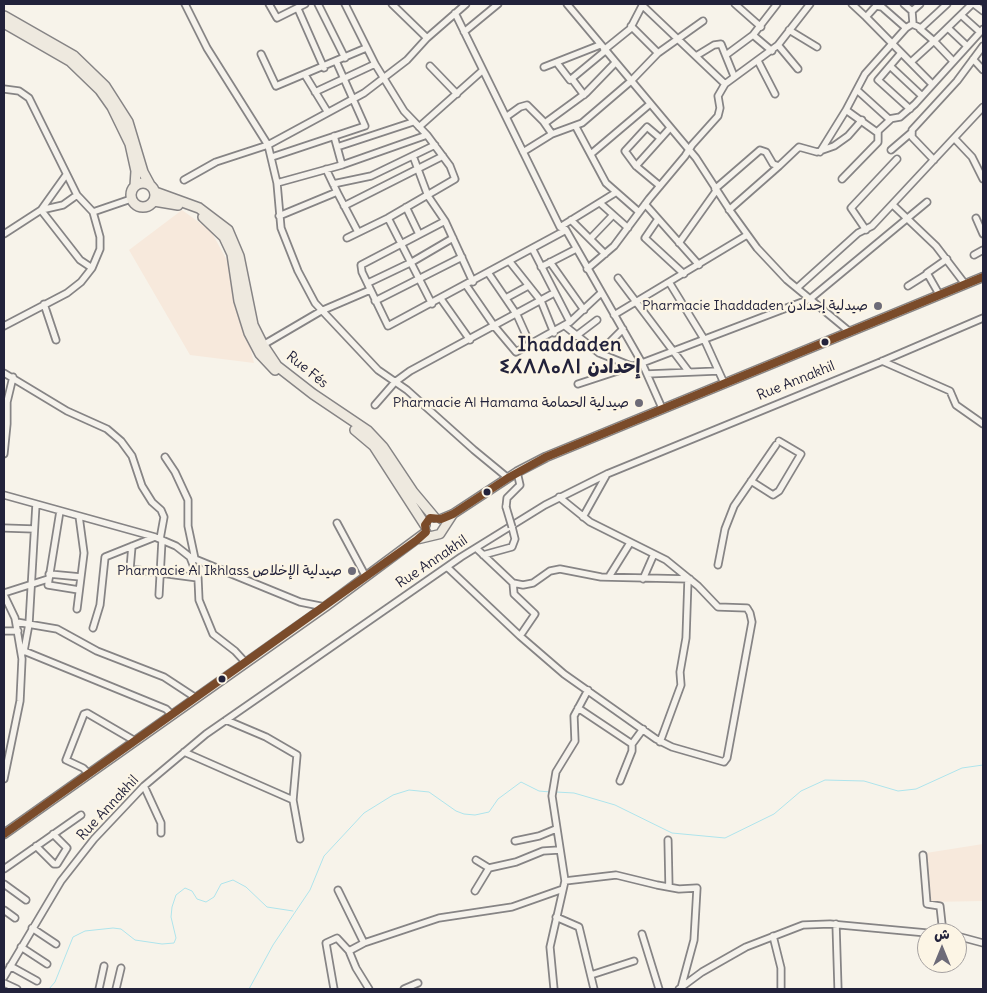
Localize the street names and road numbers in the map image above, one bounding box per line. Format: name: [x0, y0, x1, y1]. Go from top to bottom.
street label: Rue Fés: [283, 348, 331, 392]
street label: Rue Annakhil: [755, 358, 837, 404]
street label: Rue Annakhil: [393, 532, 471, 592]
street label: Rue Annakhil: [74, 772, 142, 844]

